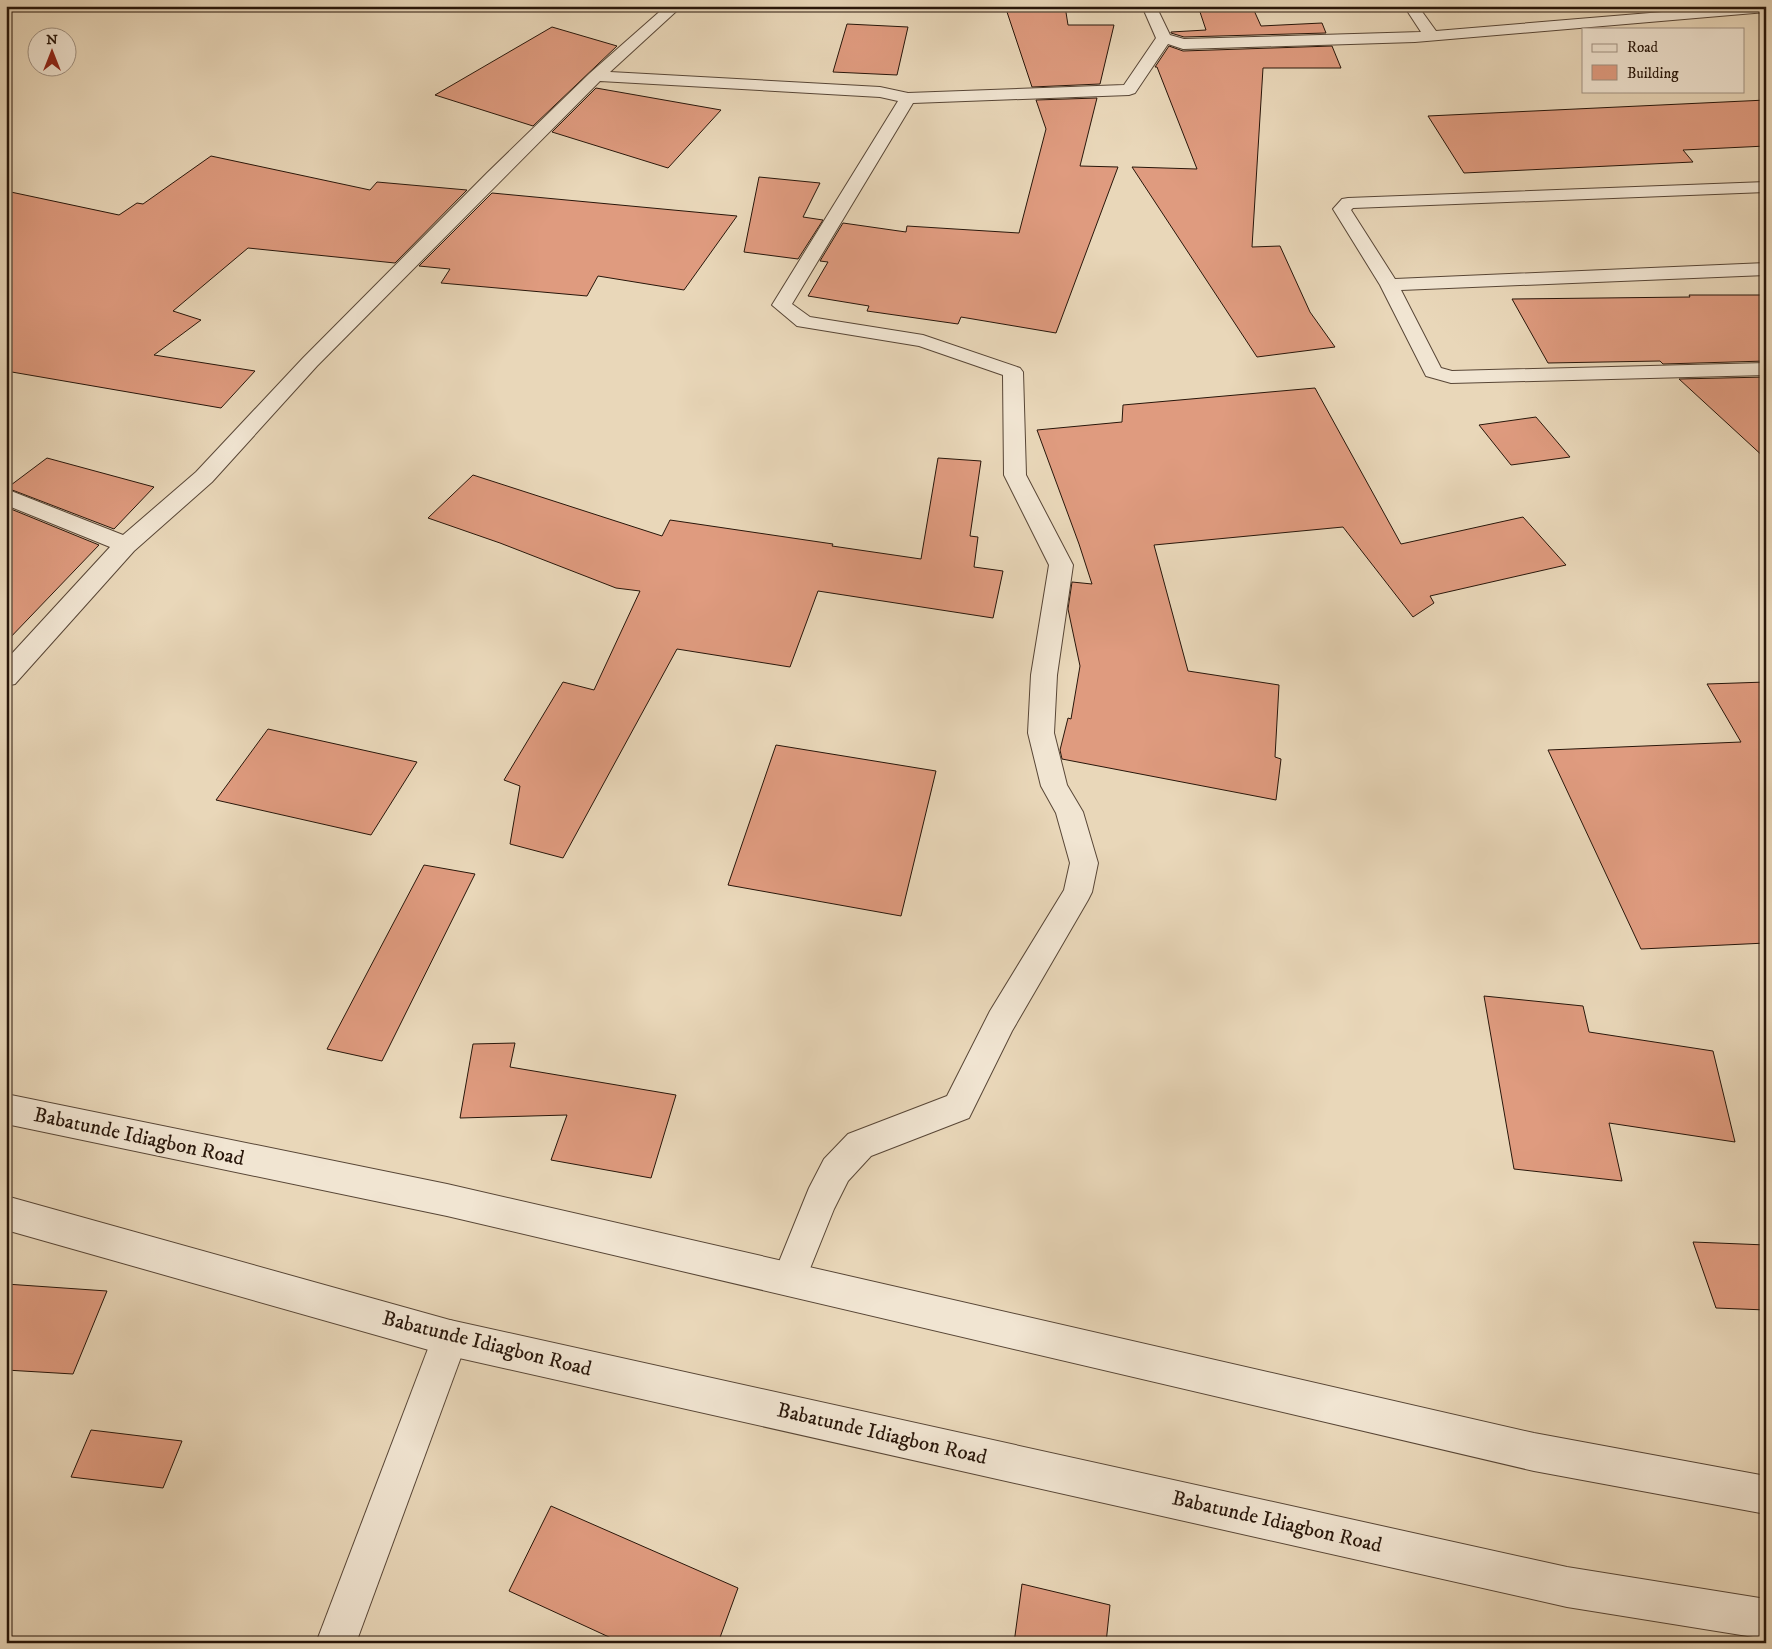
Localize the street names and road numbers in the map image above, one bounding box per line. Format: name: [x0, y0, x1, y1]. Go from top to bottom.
street label: Babatunde Idiagbon Road: [31, 1102, 247, 1172]
street label: Babatunde Idiagbon Road: [380, 1305, 595, 1383]
street label: Babatunde Idiagbon Road: [774, 1397, 990, 1471]
street label: Babatunde Idiagbon Road: [1169, 1485, 1385, 1559]

